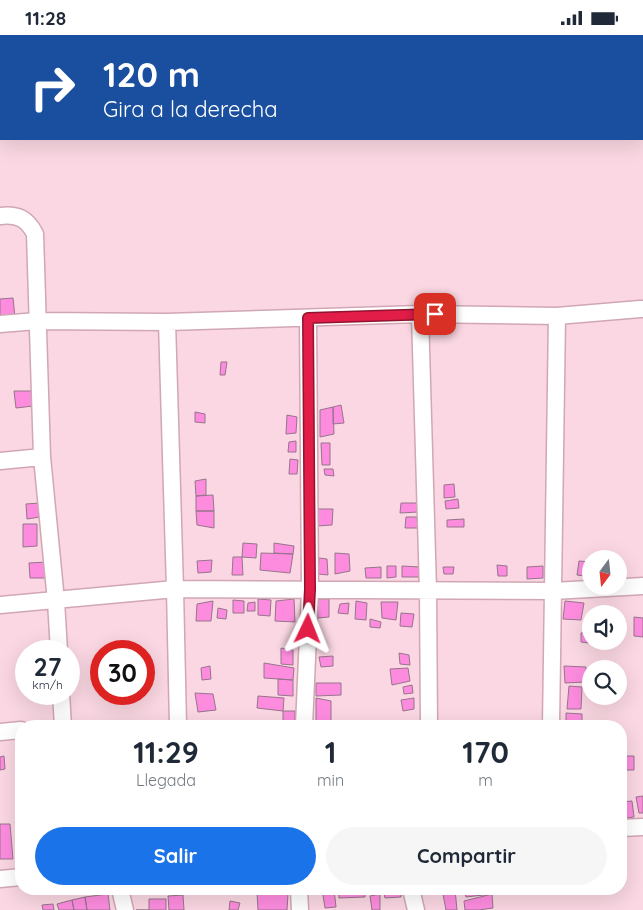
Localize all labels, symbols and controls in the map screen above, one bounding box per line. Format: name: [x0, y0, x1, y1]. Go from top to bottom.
text: 11:28: [25, 6, 66, 30]
text: 120 m: [103, 52, 200, 96]
icon: right: [20, 55, 85, 120]
text: Gira a la derecha: [103, 95, 278, 123]
pin: [414, 293, 456, 335]
icon: arrive: [421, 300, 449, 328]
north arrow: [582, 550, 628, 595]
map controls: [582, 550, 627, 705]
position arrow: [281, 602, 333, 654]
button: sound: [582, 605, 627, 650]
speed limit sign: 30: [90, 640, 155, 705]
text: 27: [34, 651, 61, 682]
button: search: [582, 660, 627, 705]
text: km/h: [32, 677, 63, 692]
text: 11:29: [133, 733, 199, 771]
text: 1: [325, 733, 336, 771]
text: 170: [462, 733, 509, 771]
text: Llegada: [136, 770, 196, 790]
text: min: [317, 770, 344, 790]
text: m: [478, 770, 493, 790]
button: Salir: [35, 827, 316, 885]
button: Compartir: [326, 827, 607, 885]

